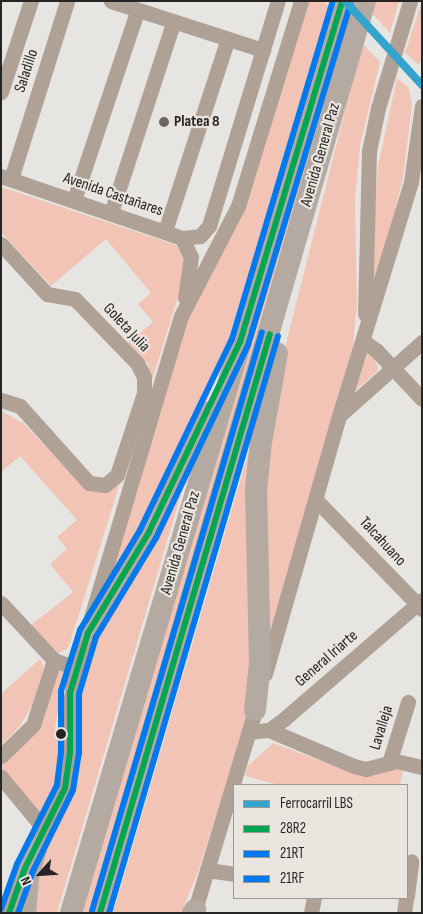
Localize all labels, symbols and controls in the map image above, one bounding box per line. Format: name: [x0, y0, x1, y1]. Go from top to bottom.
street label: Saladillo: [11, 47, 43, 95]
street label: Avenida General Paz: [297, 101, 345, 209]
place label: Platea 8: [174, 112, 220, 132]
marker: Platea 8: [158, 116, 170, 128]
street label: Avenida Castañares: [61, 169, 165, 221]
street label: Goleta Julia: [99, 300, 153, 356]
street label: Avenida General Paz: [157, 489, 205, 597]
street label: Talcahuano: [354, 513, 410, 571]
street label: General Iriarte: [292, 627, 362, 691]
street label: Lavalleja: [366, 703, 398, 753]
unlabelled marker: [56, 729, 66, 739]
legend: [233, 784, 408, 899]
text: Ferrocarril LBS: [280, 794, 353, 813]
text: 28R2: [280, 819, 306, 838]
text: 21RT: [280, 844, 304, 863]
north arrow: [15, 849, 65, 899]
text: 21RF: [280, 869, 304, 888]
text: N: [17, 874, 35, 888]

